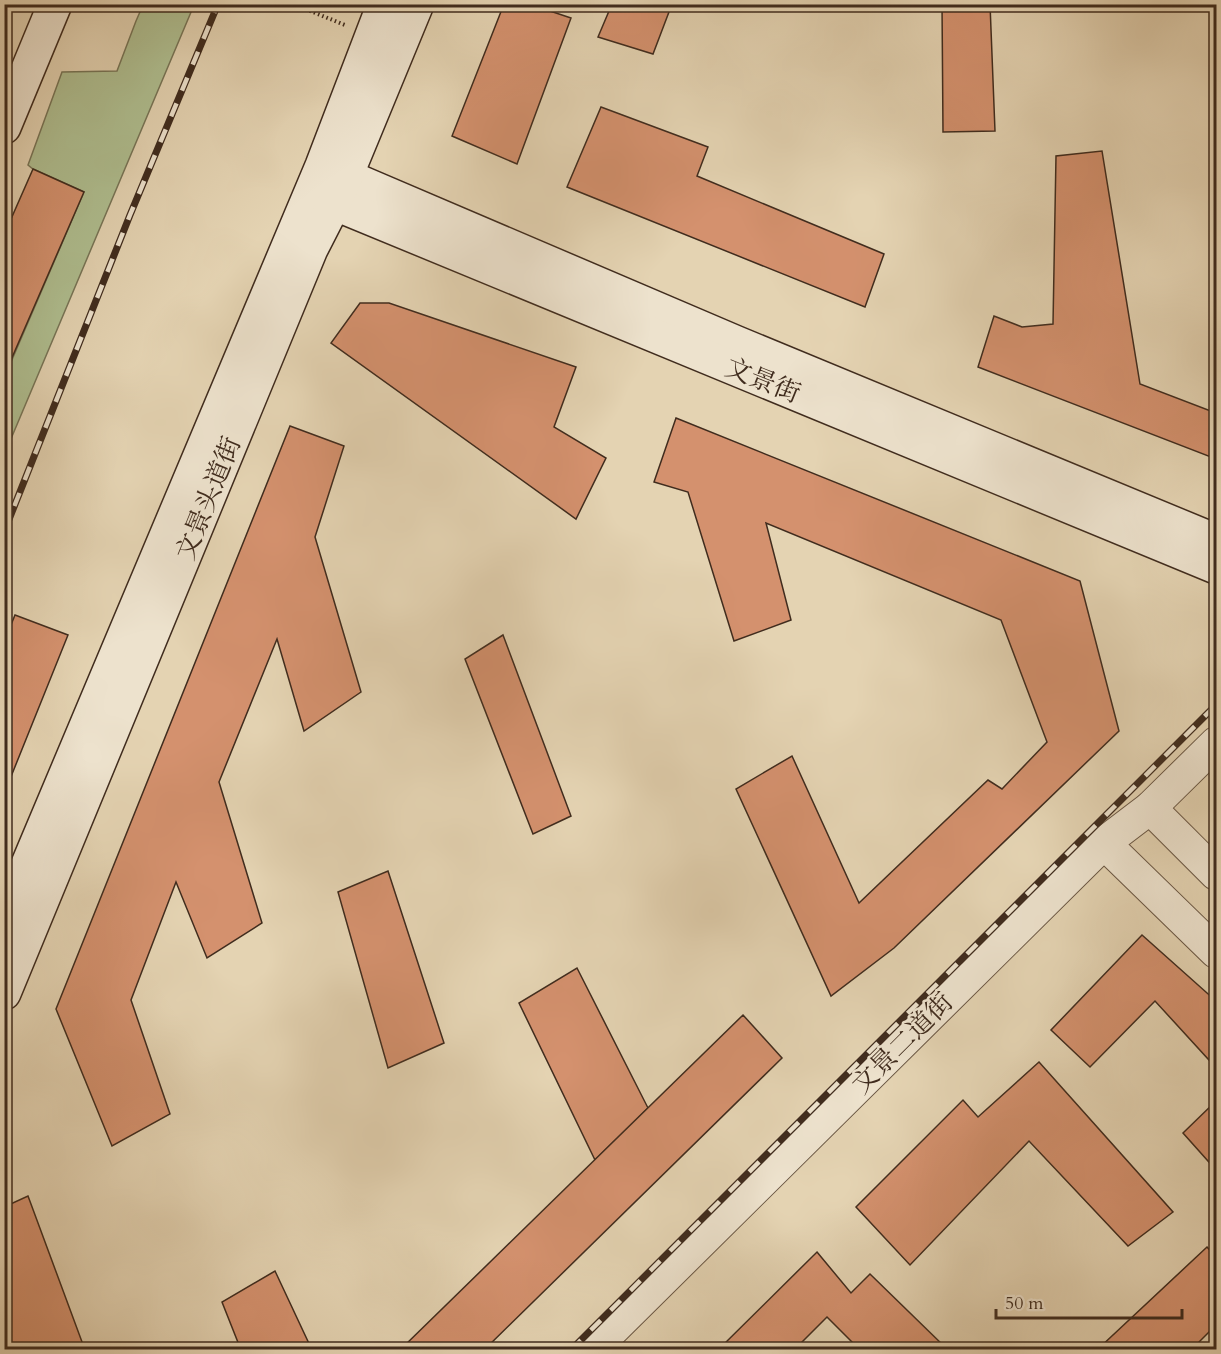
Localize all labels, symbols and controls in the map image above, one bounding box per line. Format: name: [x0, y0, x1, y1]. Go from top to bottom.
street label: 文景街: [720, 350, 806, 411]
street label: 文景头道街: [168, 431, 249, 565]
street label: 文景二道街: [844, 985, 961, 1102]
scale bar: [996, 1282, 1182, 1320]
text: 50 m: [1005, 1291, 1044, 1316]

